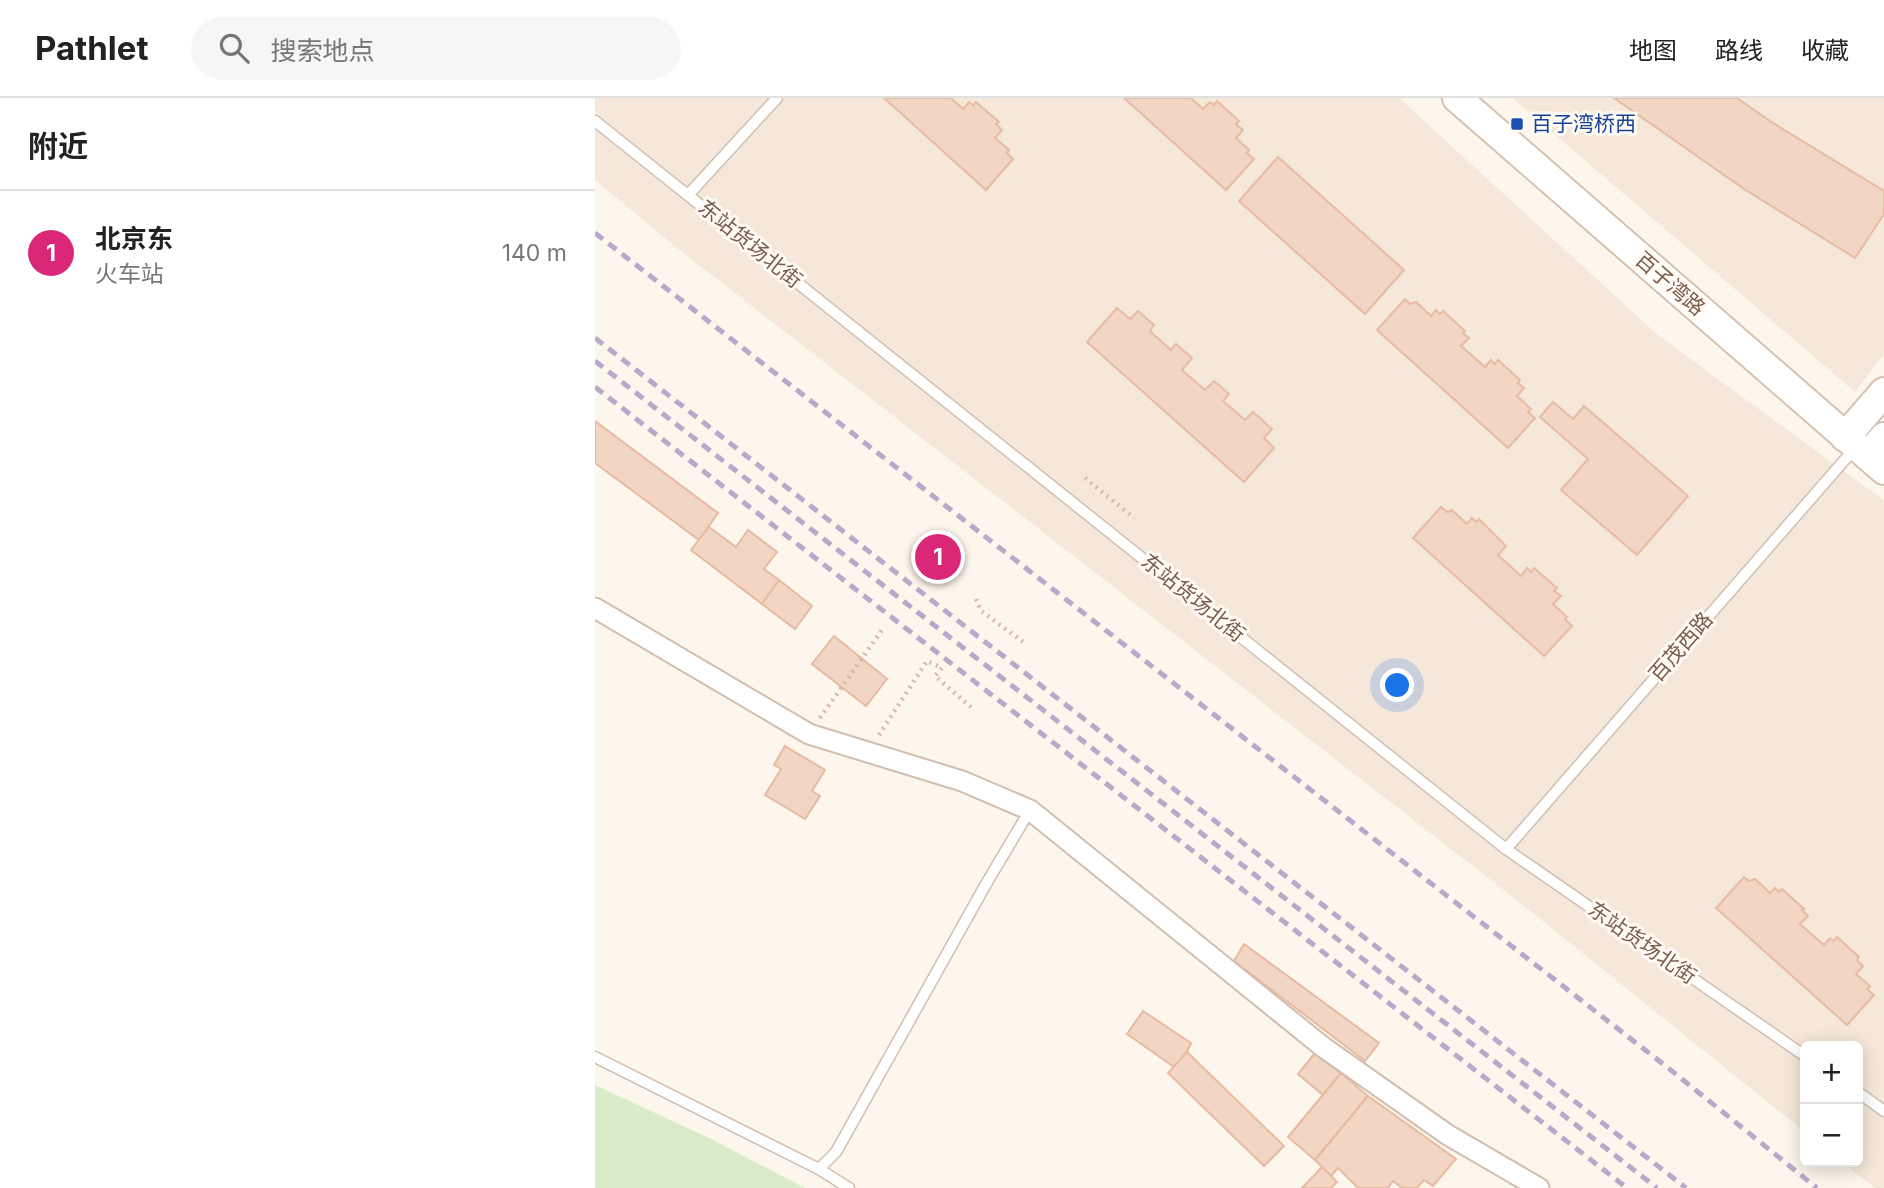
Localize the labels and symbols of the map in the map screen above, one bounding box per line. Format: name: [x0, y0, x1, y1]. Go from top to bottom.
place label: 百子湾桥西: [1531, 111, 1636, 136]
marker: 百子湾桥西: [1509, 116, 1525, 132]
street label: 东站货场北街: [693, 194, 807, 293]
street label: 百子湾路: [1630, 247, 1710, 321]
pin: 1: [915, 531, 961, 583]
street label: 东站货场北街: [1136, 548, 1250, 647]
street label: 百茂西路: [1644, 607, 1718, 687]
your location: [1380, 668, 1414, 702]
street label: 东站货场北街: [1584, 896, 1701, 989]

